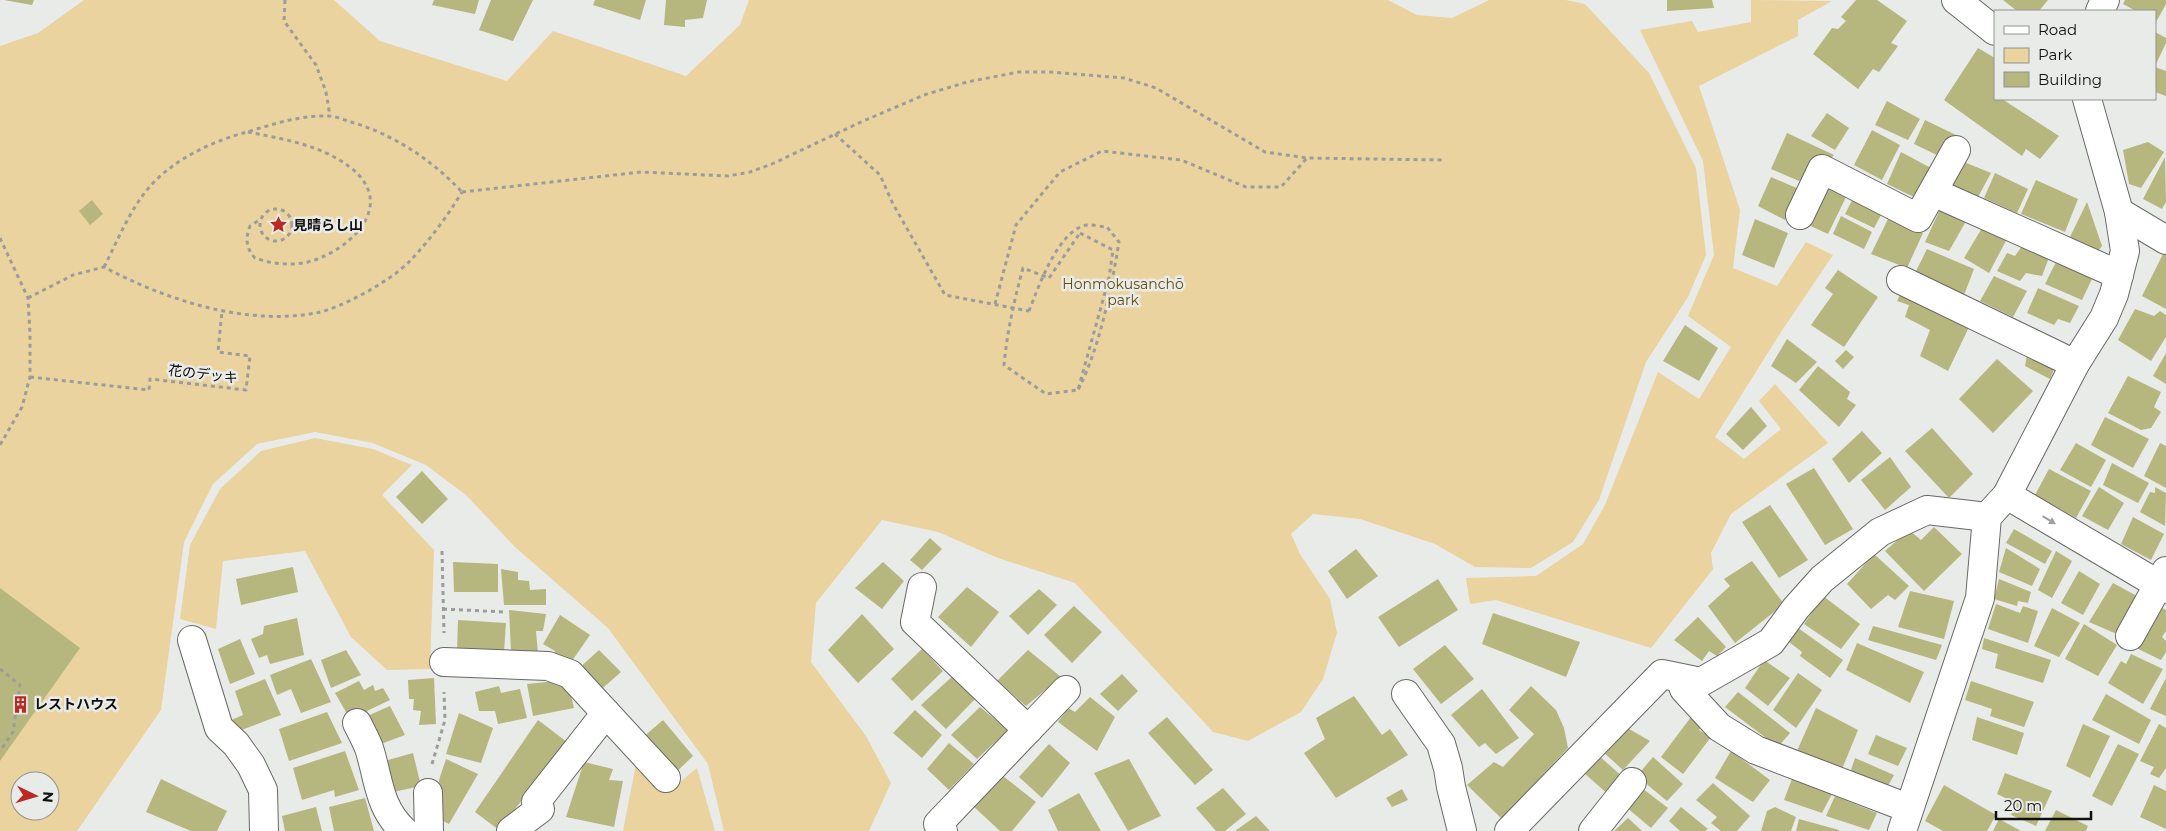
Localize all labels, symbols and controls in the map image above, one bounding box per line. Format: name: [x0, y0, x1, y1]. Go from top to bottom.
legend: [1994, 10, 2156, 100]
text: Road: [2038, 20, 2077, 39]
text: Park: [2038, 45, 2072, 64]
text: Building: [2038, 70, 2102, 89]
place icon: 見晴らし山: [269, 215, 289, 235]
place label: 見晴らし山: [293, 216, 363, 234]
park label: Honmokusanchō park: [1062, 275, 1184, 309]
street label: 花のデッキ: [167, 361, 239, 387]
one-way arrow: [2041, 516, 2056, 524]
building icon: レストハウス: [10, 694, 30, 714]
place label: レストハウス: [34, 695, 118, 713]
north arrow: [10, 771, 60, 821]
scale bar: [1996, 788, 2091, 820]
text: N: [38, 791, 57, 804]
text: 20 m: [2004, 796, 2042, 815]

